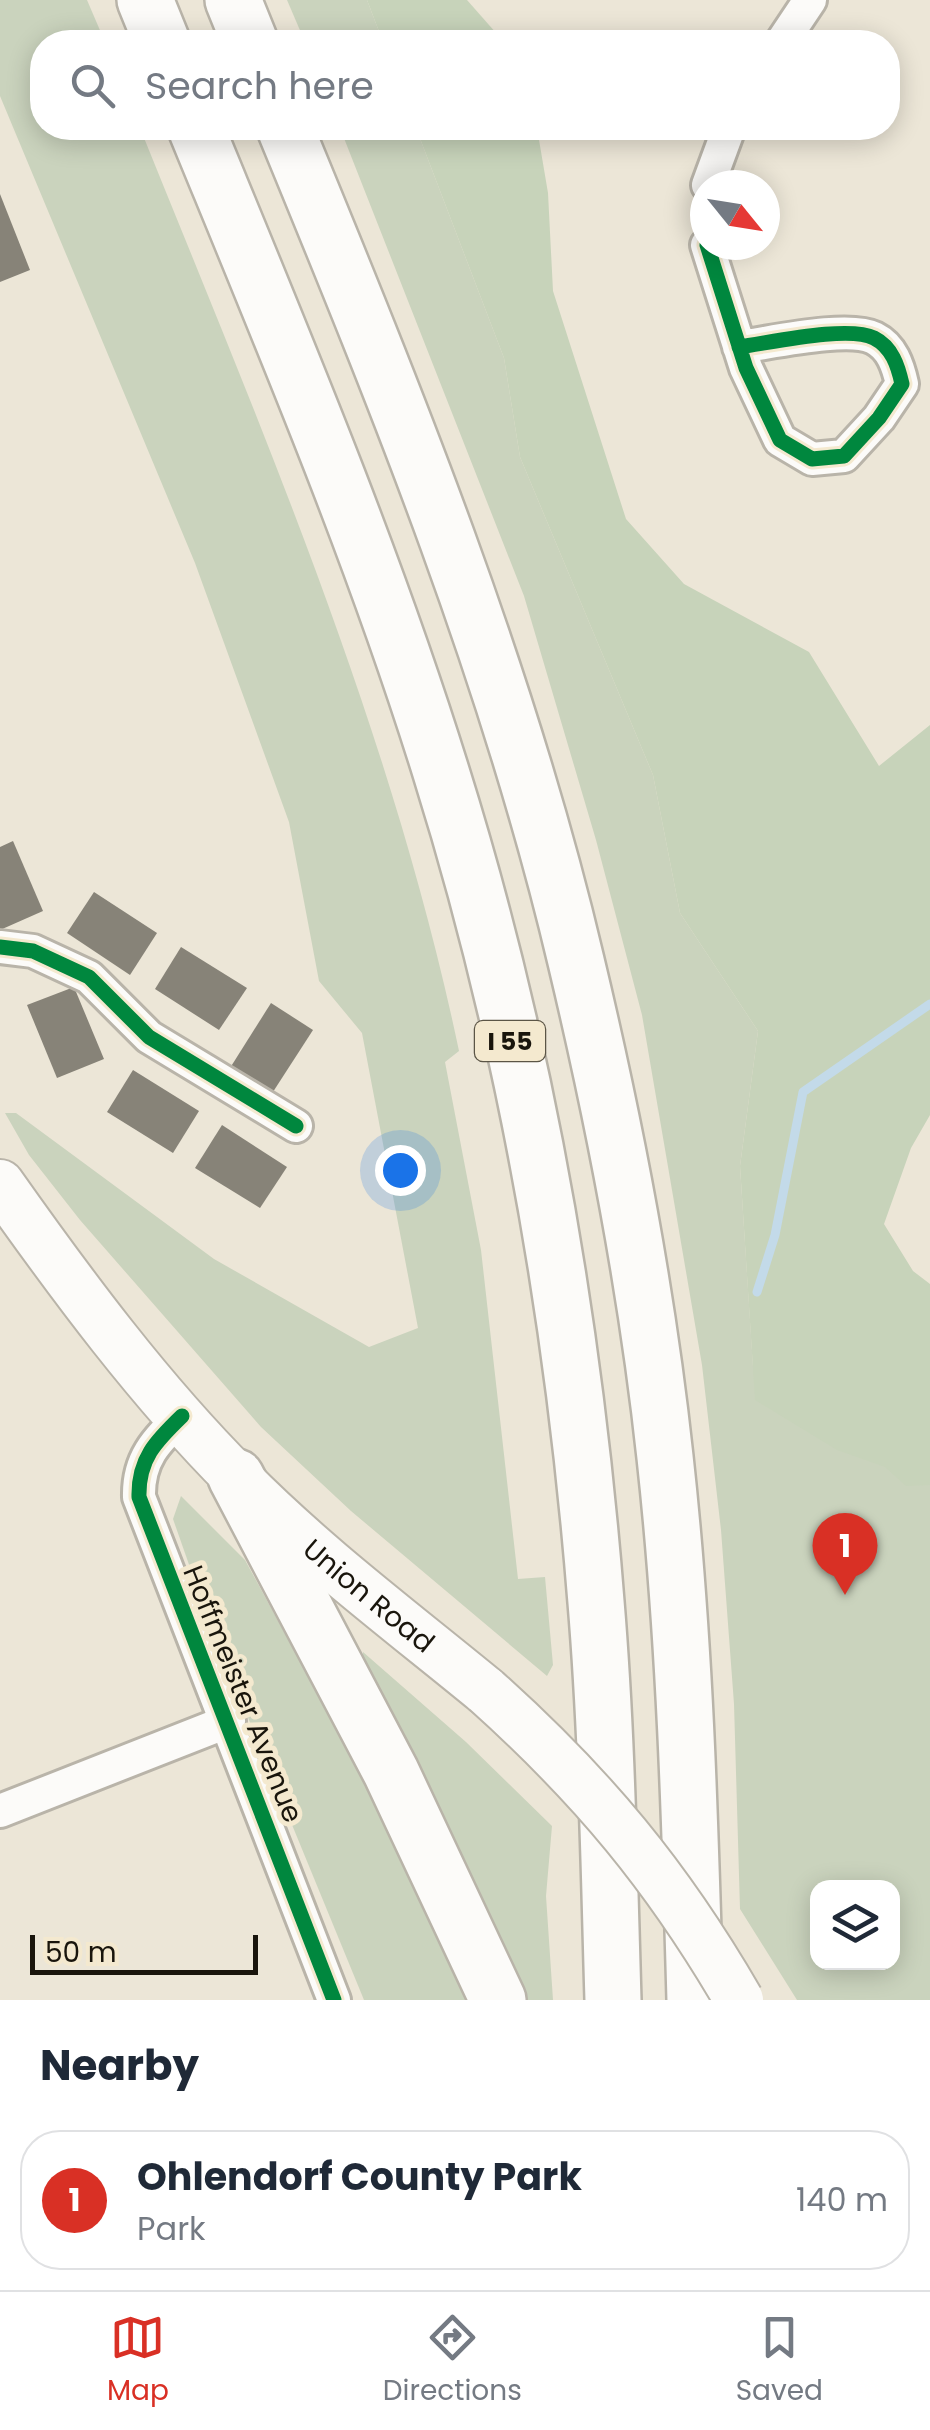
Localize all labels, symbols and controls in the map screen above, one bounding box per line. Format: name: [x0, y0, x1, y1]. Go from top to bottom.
search box: [30, 30, 900, 140]
icon: search: [65, 58, 120, 113]
text: Search here: [145, 59, 374, 112]
north arrow: [690, 170, 780, 260]
road number: I 55: [475, 1021, 545, 1061]
your location: [375, 1145, 426, 1196]
pin: 1: [812, 1512, 878, 1595]
street label: Union Road: [295, 1530, 443, 1662]
street label: Hoffmeister Avenue: [174, 1560, 312, 1828]
map controls: [810, 1880, 900, 1970]
button: layers: [810, 1880, 900, 1970]
scale bar: [30, 1930, 258, 1974]
text: 50 m: [45, 1933, 116, 1972]
text: Nearby: [40, 2036, 199, 2095]
text: Ohlendorf County Park: [137, 2150, 582, 2203]
text: 1: [68, 2177, 81, 2222]
text: 140 m: [796, 2177, 888, 2222]
text: Park: [137, 2206, 206, 2251]
tab: Map: [107, 2310, 169, 2412]
tab: Directions: [383, 2310, 522, 2412]
tab: Saved: [736, 2310, 823, 2412]

